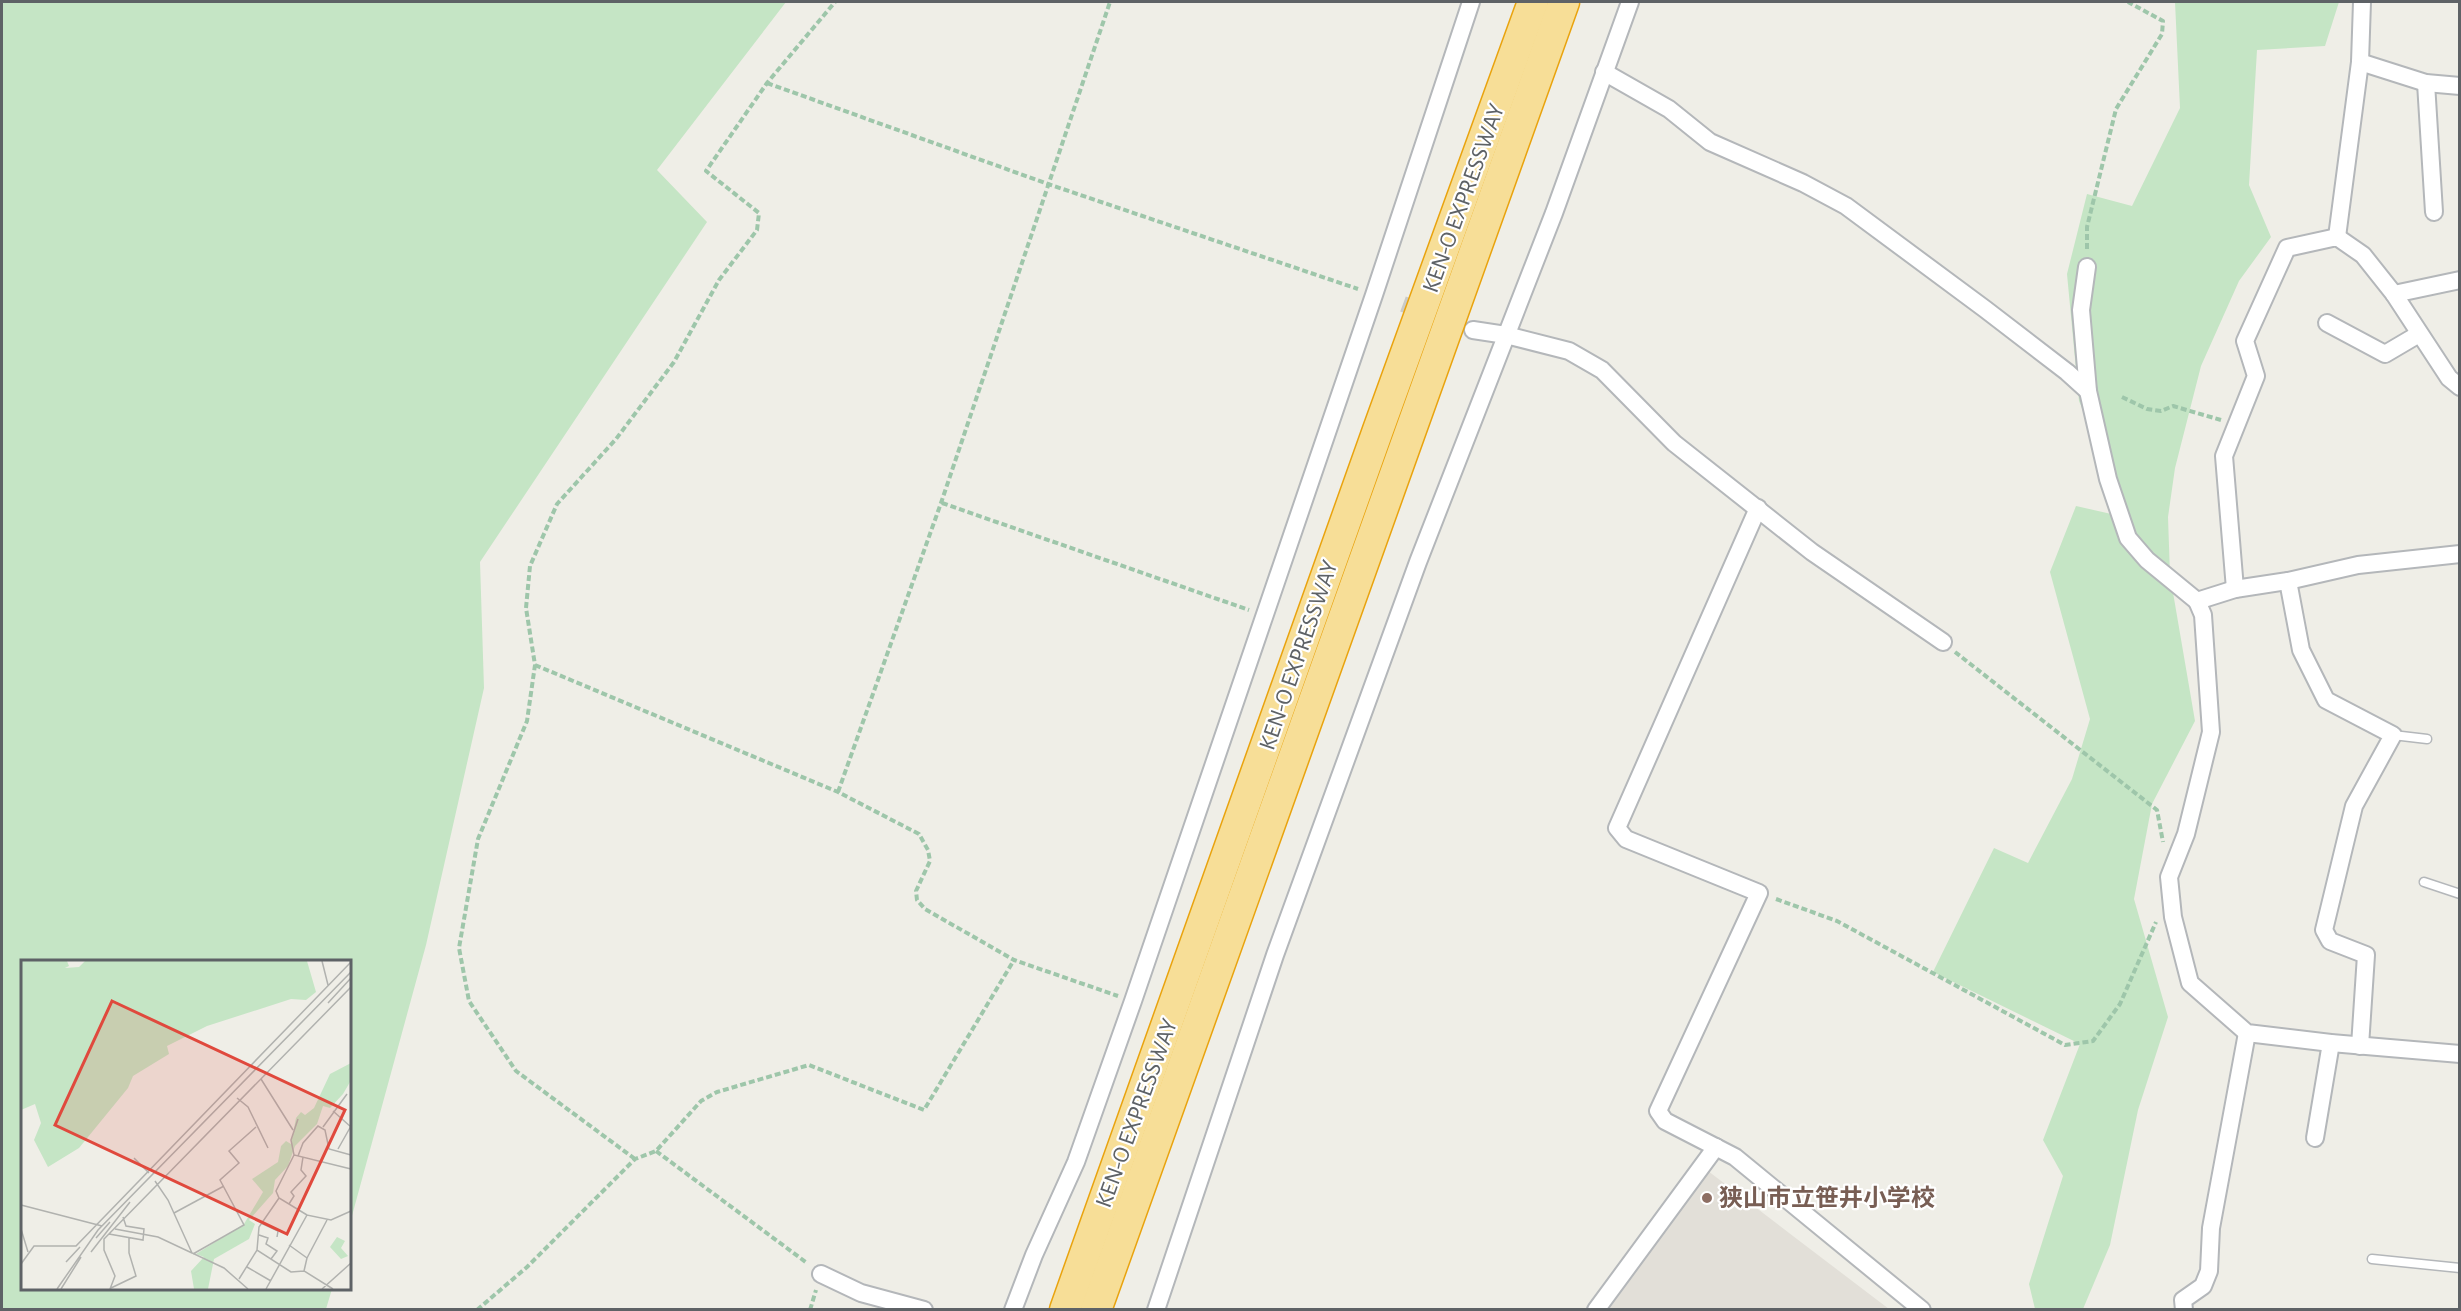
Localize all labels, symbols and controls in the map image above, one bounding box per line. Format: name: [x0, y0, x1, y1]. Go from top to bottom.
street label: KEN-O EXPRESSWAY: [1419, 100, 1509, 296]
street label: KEN-O EXPRESSWAY: [1255, 557, 1343, 753]
inset map: [21, 960, 351, 1290]
street label: KEN-O EXPRESSWAY: [1092, 1015, 1182, 1211]
place label: 狭山市立笹井小学校: [1719, 1185, 1935, 1211]
marker: 狭山市立笹井小学校: [1700, 1191, 1714, 1205]

